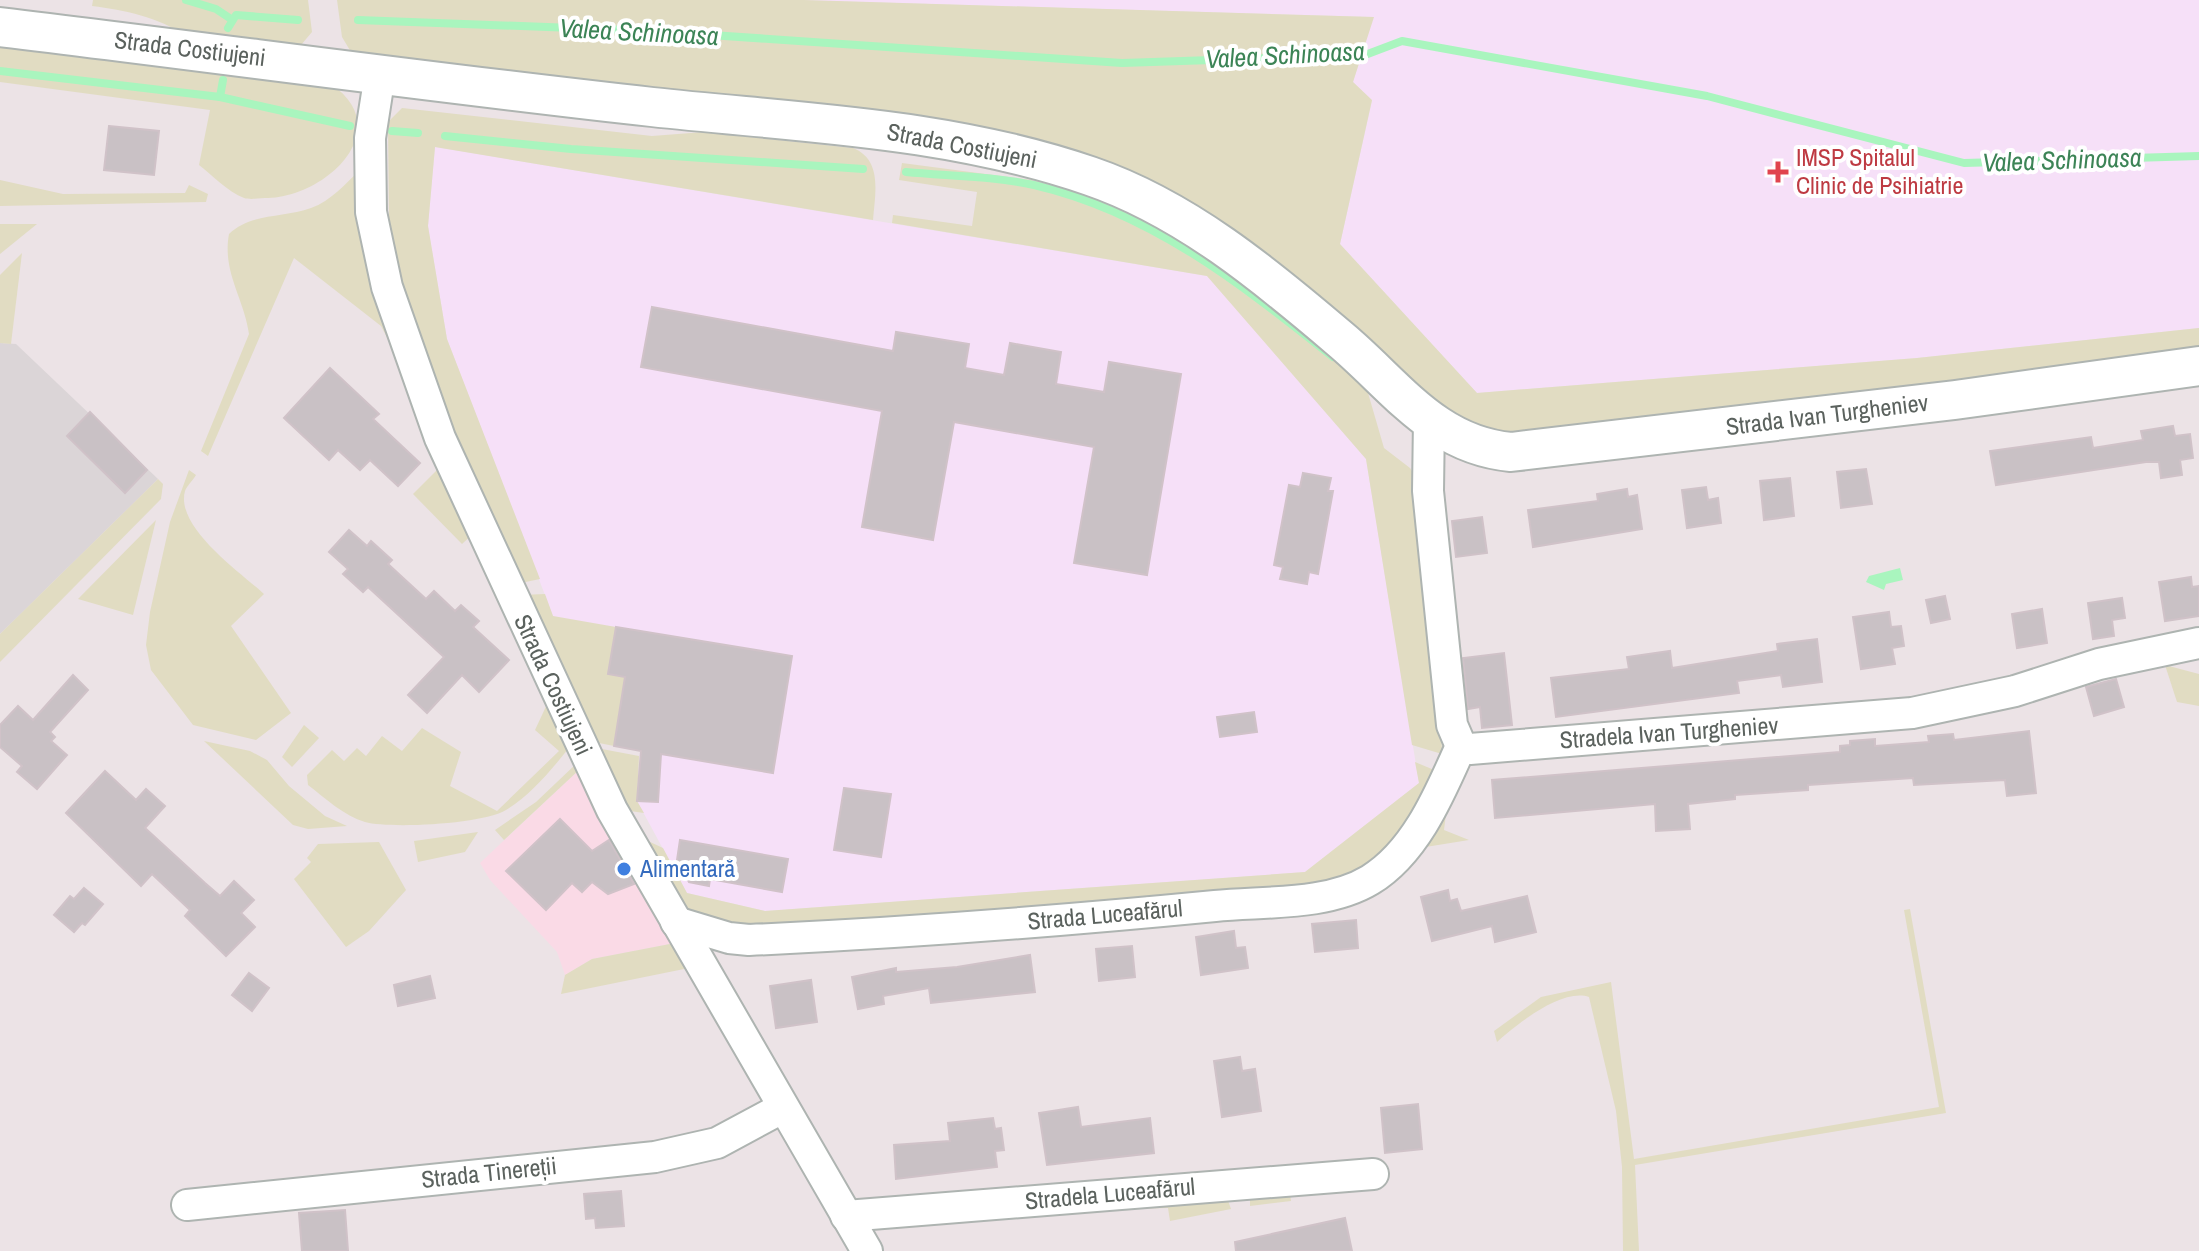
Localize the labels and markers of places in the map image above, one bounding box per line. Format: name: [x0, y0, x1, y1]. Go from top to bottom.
place label: IMSP Spitalul Clinic de Psihiatrie: [1796, 141, 1963, 201]
marker: IMSP Spitalul Clinic de Psihiatrie: [1767, 161, 1789, 183]
place label: Alimentară: [639, 852, 735, 884]
marker: Alimentară: [615, 860, 633, 878]

